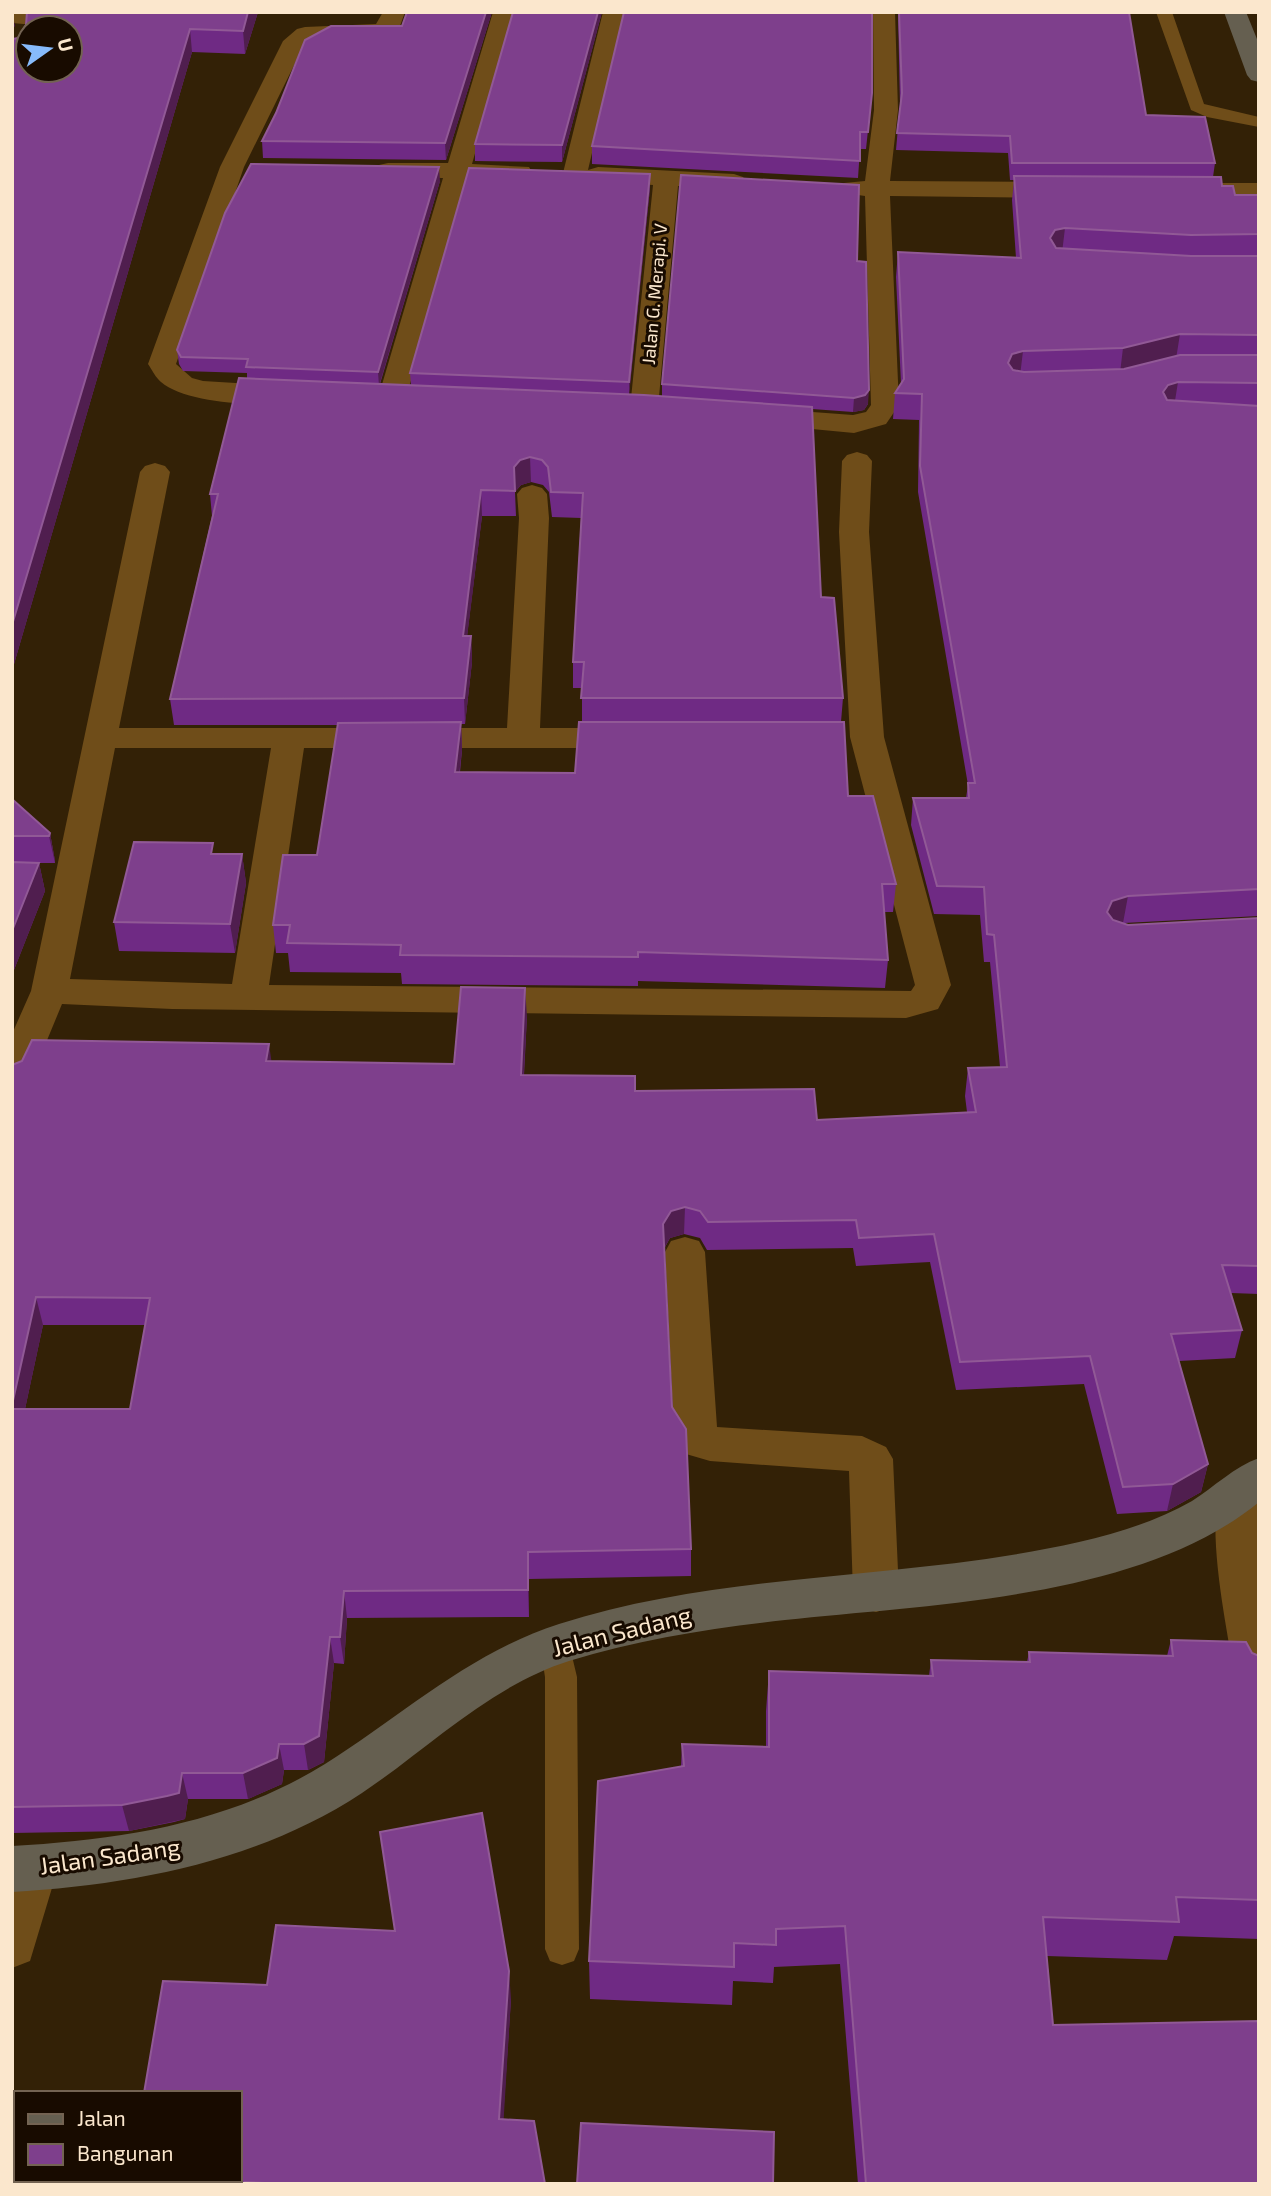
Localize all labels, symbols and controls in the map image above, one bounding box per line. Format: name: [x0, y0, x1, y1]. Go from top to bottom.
north arrow: [14, 14, 84, 84]
text: U: [53, 36, 79, 54]
street label: Jalan G. Merapi. V: [637, 223, 671, 365]
street label: Jalan Sadang: [549, 1599, 694, 1662]
street label: Jalan Sadang: [38, 1831, 182, 1880]
legend: [14, 2091, 242, 2182]
text: Jalan: [77, 2105, 126, 2130]
text: Bangunan: [77, 2140, 173, 2165]

